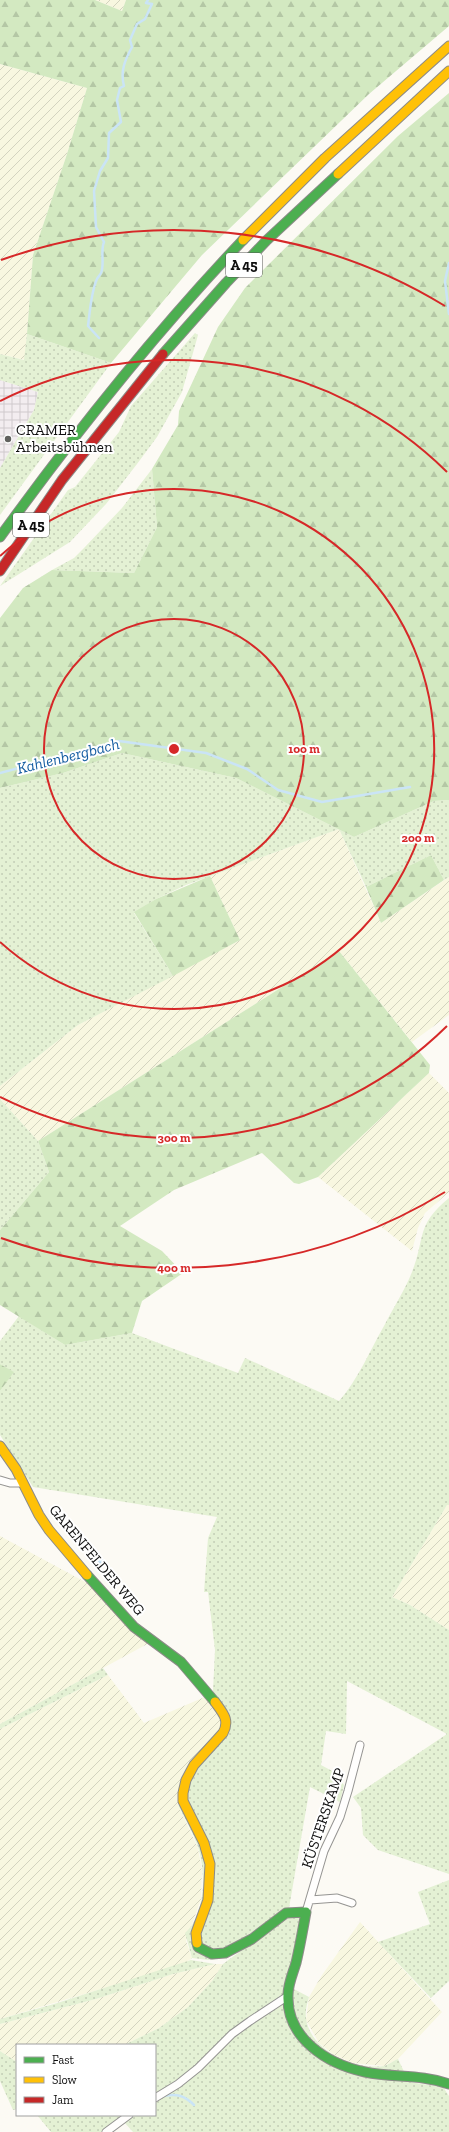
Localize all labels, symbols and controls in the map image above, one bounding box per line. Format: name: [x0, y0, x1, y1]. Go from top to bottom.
road number: A 45: [226, 253, 262, 277]
place label: CRAMER Arbeitsbühnen: [16, 421, 113, 456]
marker: CRAMER Arbeitsbühnen: [3, 434, 13, 444]
road number: A 45: [13, 513, 49, 537]
water label: Kahlenbergbach: [15, 734, 121, 778]
centre of rings: [167, 742, 181, 756]
text: 100 m: [288, 742, 320, 756]
text: 200 m: [401, 831, 435, 845]
text: 300 m: [158, 1131, 191, 1145]
text: 400 m: [157, 1261, 191, 1275]
street label: GARENFELDER WEG: [45, 1501, 149, 1619]
street label: KÜSTERSKAMP: [297, 1765, 349, 1871]
legend: [16, 2044, 156, 2116]
text: Fast: [52, 2053, 75, 2067]
text: Slow: [52, 2073, 78, 2087]
text: Jam: [52, 2093, 74, 2107]

